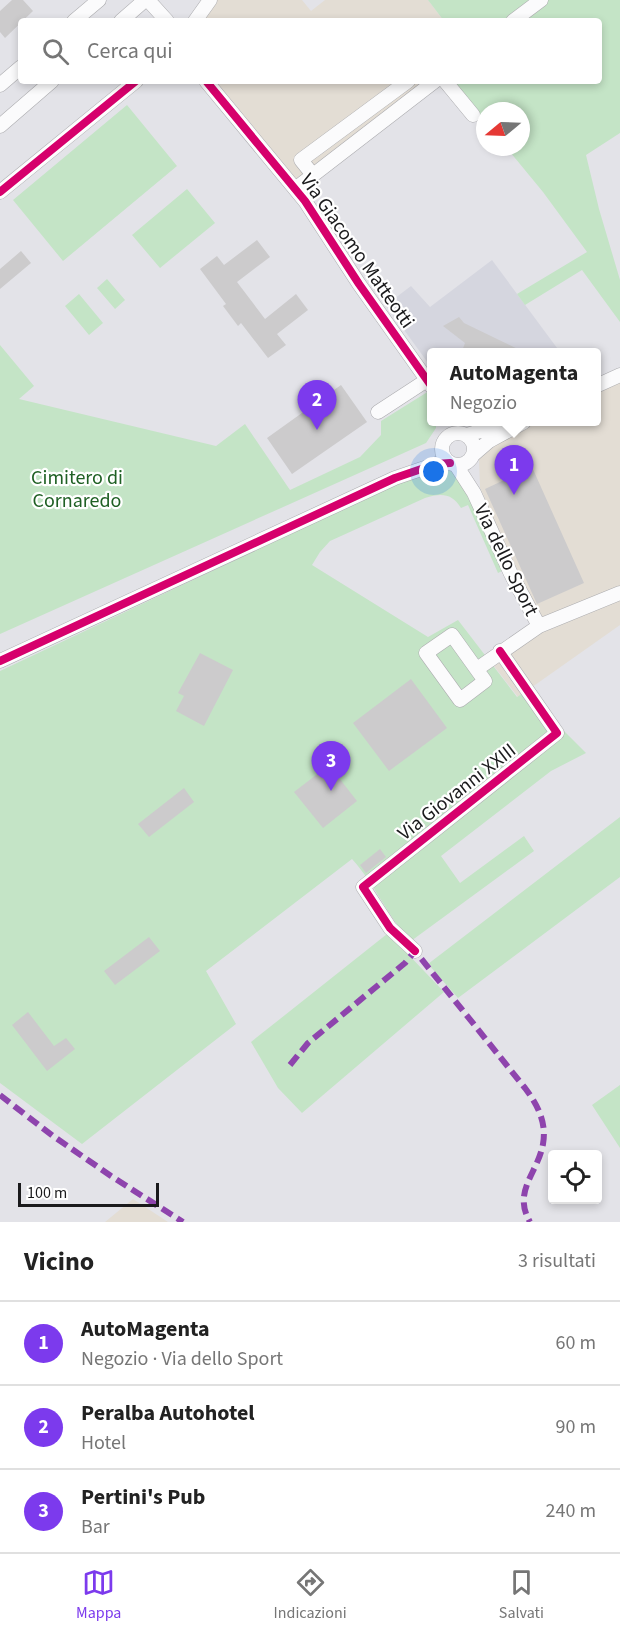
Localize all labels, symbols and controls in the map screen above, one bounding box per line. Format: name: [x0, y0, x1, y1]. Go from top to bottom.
search box: [18, 18, 602, 84]
icon: search: [39, 35, 72, 68]
text: Cerca qui: [87, 35, 173, 67]
north arrow: [476, 102, 530, 156]
street label: Via Giacomo Matteotti: [293, 168, 421, 334]
popup: [427, 348, 601, 426]
text: AutoMagenta: [450, 357, 578, 389]
pin: 2: [298, 380, 336, 430]
text: Negozio: [450, 389, 517, 417]
pin: 1: [494, 446, 534, 495]
your location: [419, 457, 448, 486]
park label: Cimitero di Cornaredo: [31, 464, 123, 515]
street label: Via dello Sport: [467, 499, 545, 621]
street label: Via Giovanni XXIII: [392, 737, 522, 847]
pin: 3: [312, 742, 350, 791]
map controls: [548, 1150, 602, 1204]
button: locate: [548, 1150, 602, 1204]
scale bar: [18, 1180, 159, 1208]
text: 100 m: [27, 1182, 67, 1204]
text: Vicino: [24, 1243, 94, 1280]
text: 3 risultati: [518, 1247, 596, 1275]
text: AutoMagenta: [81, 1313, 210, 1345]
text: 1: [38, 1329, 49, 1357]
text: 60 m: [556, 1329, 596, 1357]
text: Negozio · Via dello Sport: [81, 1345, 283, 1373]
text: Peralba Autohotel: [81, 1397, 255, 1429]
text: 2: [38, 1413, 49, 1441]
text: 90 m: [556, 1413, 596, 1441]
text: Hotel: [81, 1429, 126, 1457]
text: Pertini's Pub: [81, 1481, 205, 1513]
text: 3: [38, 1497, 49, 1525]
text: 240 m: [546, 1497, 596, 1525]
text: Bar: [81, 1513, 110, 1541]
tab: Mappa: [76, 1566, 121, 1624]
tab: Indicazioni: [274, 1566, 347, 1624]
tab: Salvati: [499, 1566, 544, 1624]

